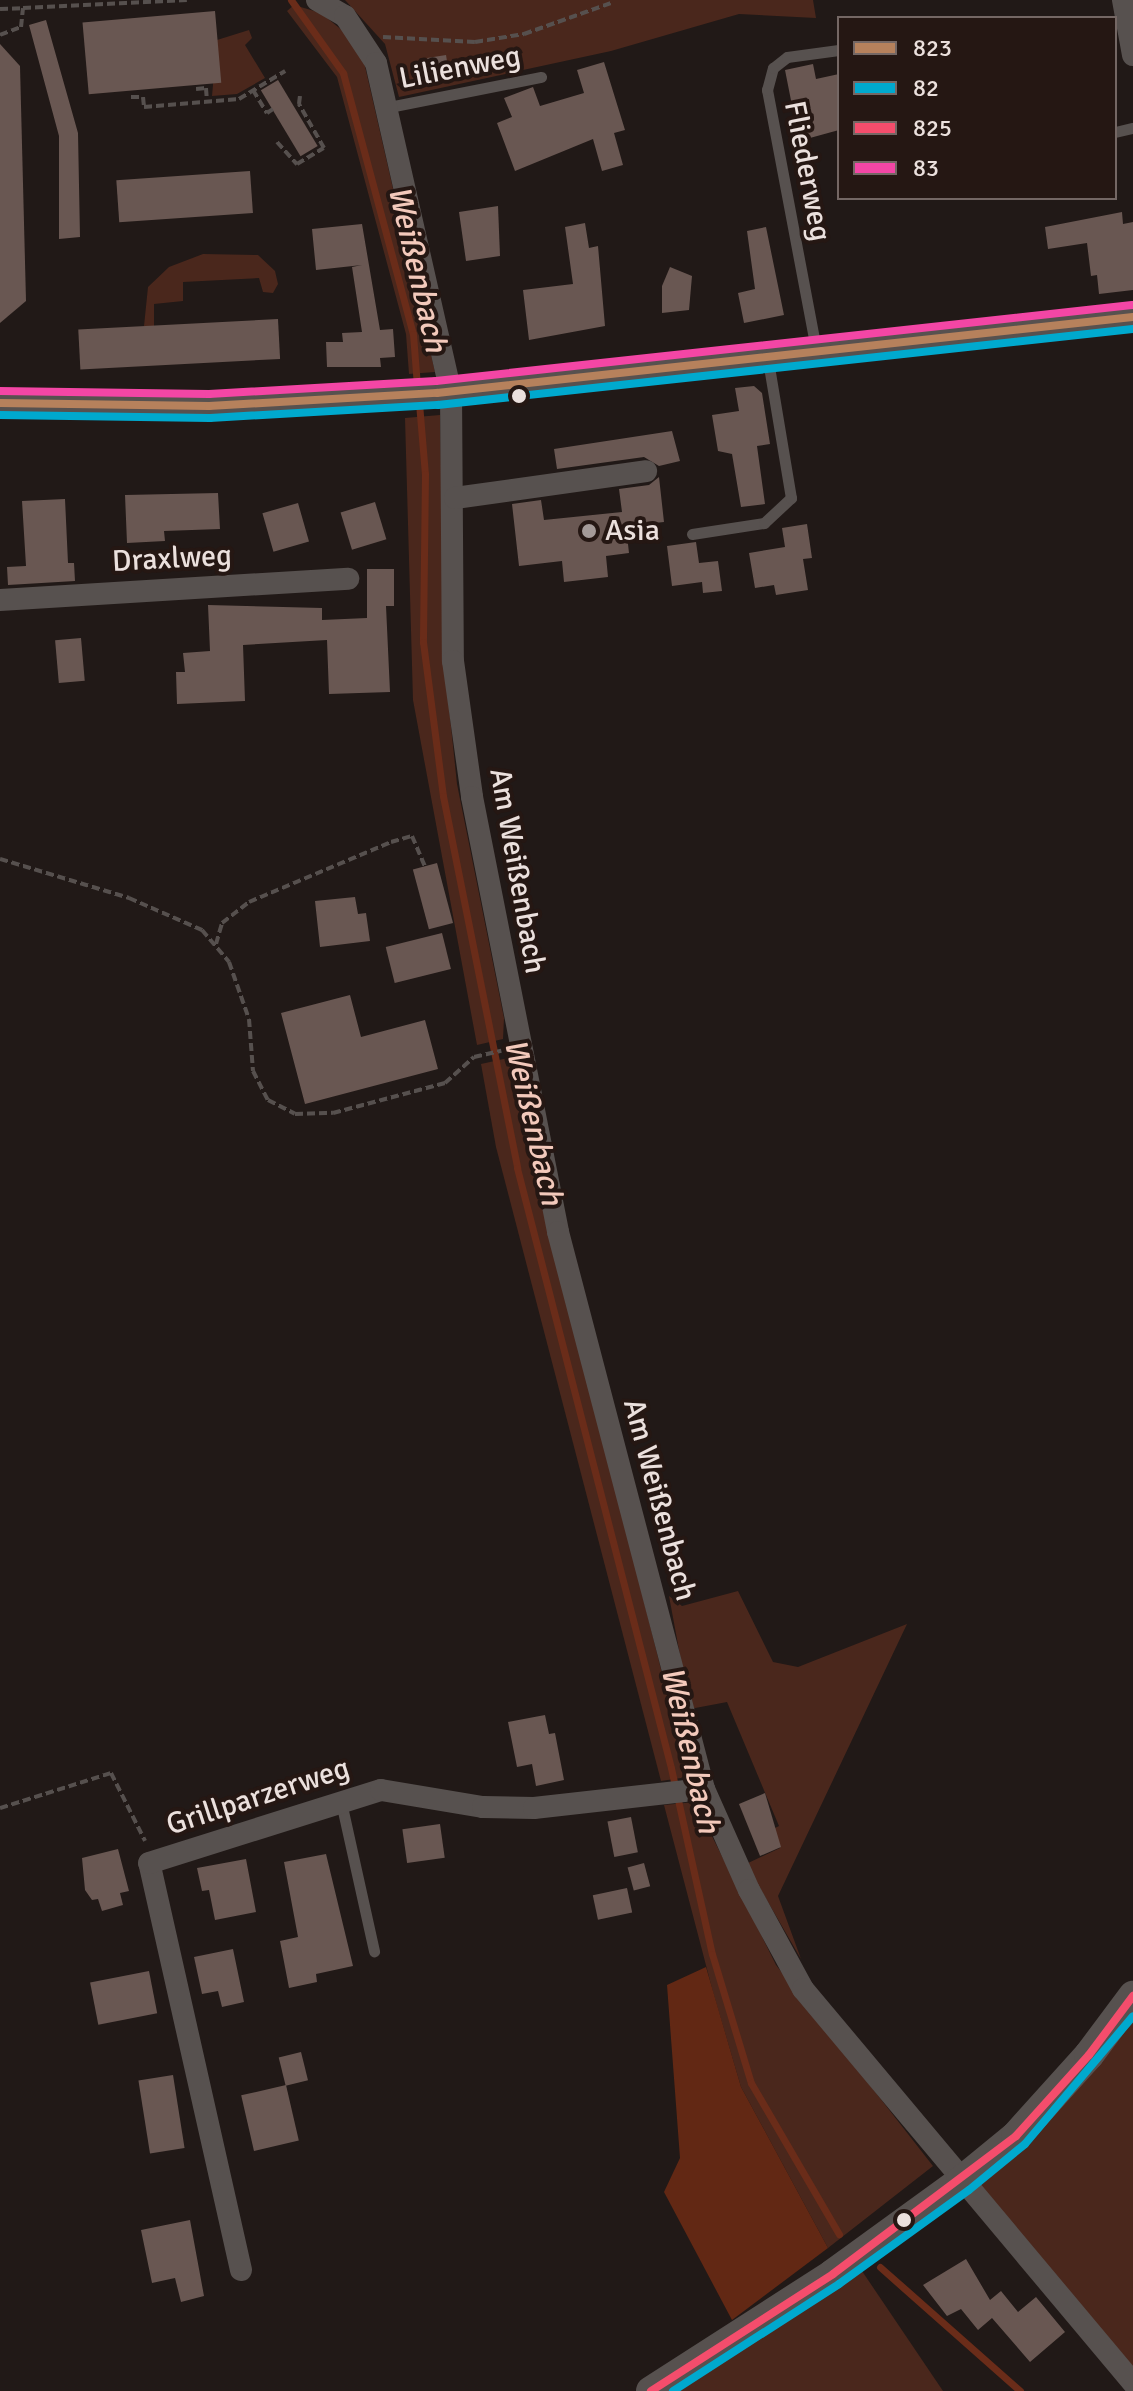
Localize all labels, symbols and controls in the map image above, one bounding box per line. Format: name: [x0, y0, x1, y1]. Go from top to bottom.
legend: [837, 16, 1117, 200]
text: 823: [913, 33, 952, 63]
street label: Lilienweg: [396, 39, 524, 97]
text: 82: [913, 73, 939, 103]
street label: Fliederweg: [776, 98, 838, 244]
text: 825: [913, 113, 952, 143]
text: 83: [913, 153, 939, 183]
water label: Weißenbach: [379, 182, 455, 356]
unlabelled marker: [511, 388, 527, 404]
place label: Asia: [605, 513, 660, 549]
marker: Asia: [580, 522, 598, 540]
street label: Draxlweg: [111, 538, 233, 580]
street label: Am Weißenbach: [481, 766, 553, 976]
water label: Weißenbach: [495, 1035, 571, 1209]
street label: Am Weißenbach: [615, 1395, 703, 1605]
water label: Weißenbach: [652, 1663, 728, 1837]
street label: Grillparzerweg: [162, 1750, 354, 1844]
unlabelled marker: [896, 2212, 912, 2228]

